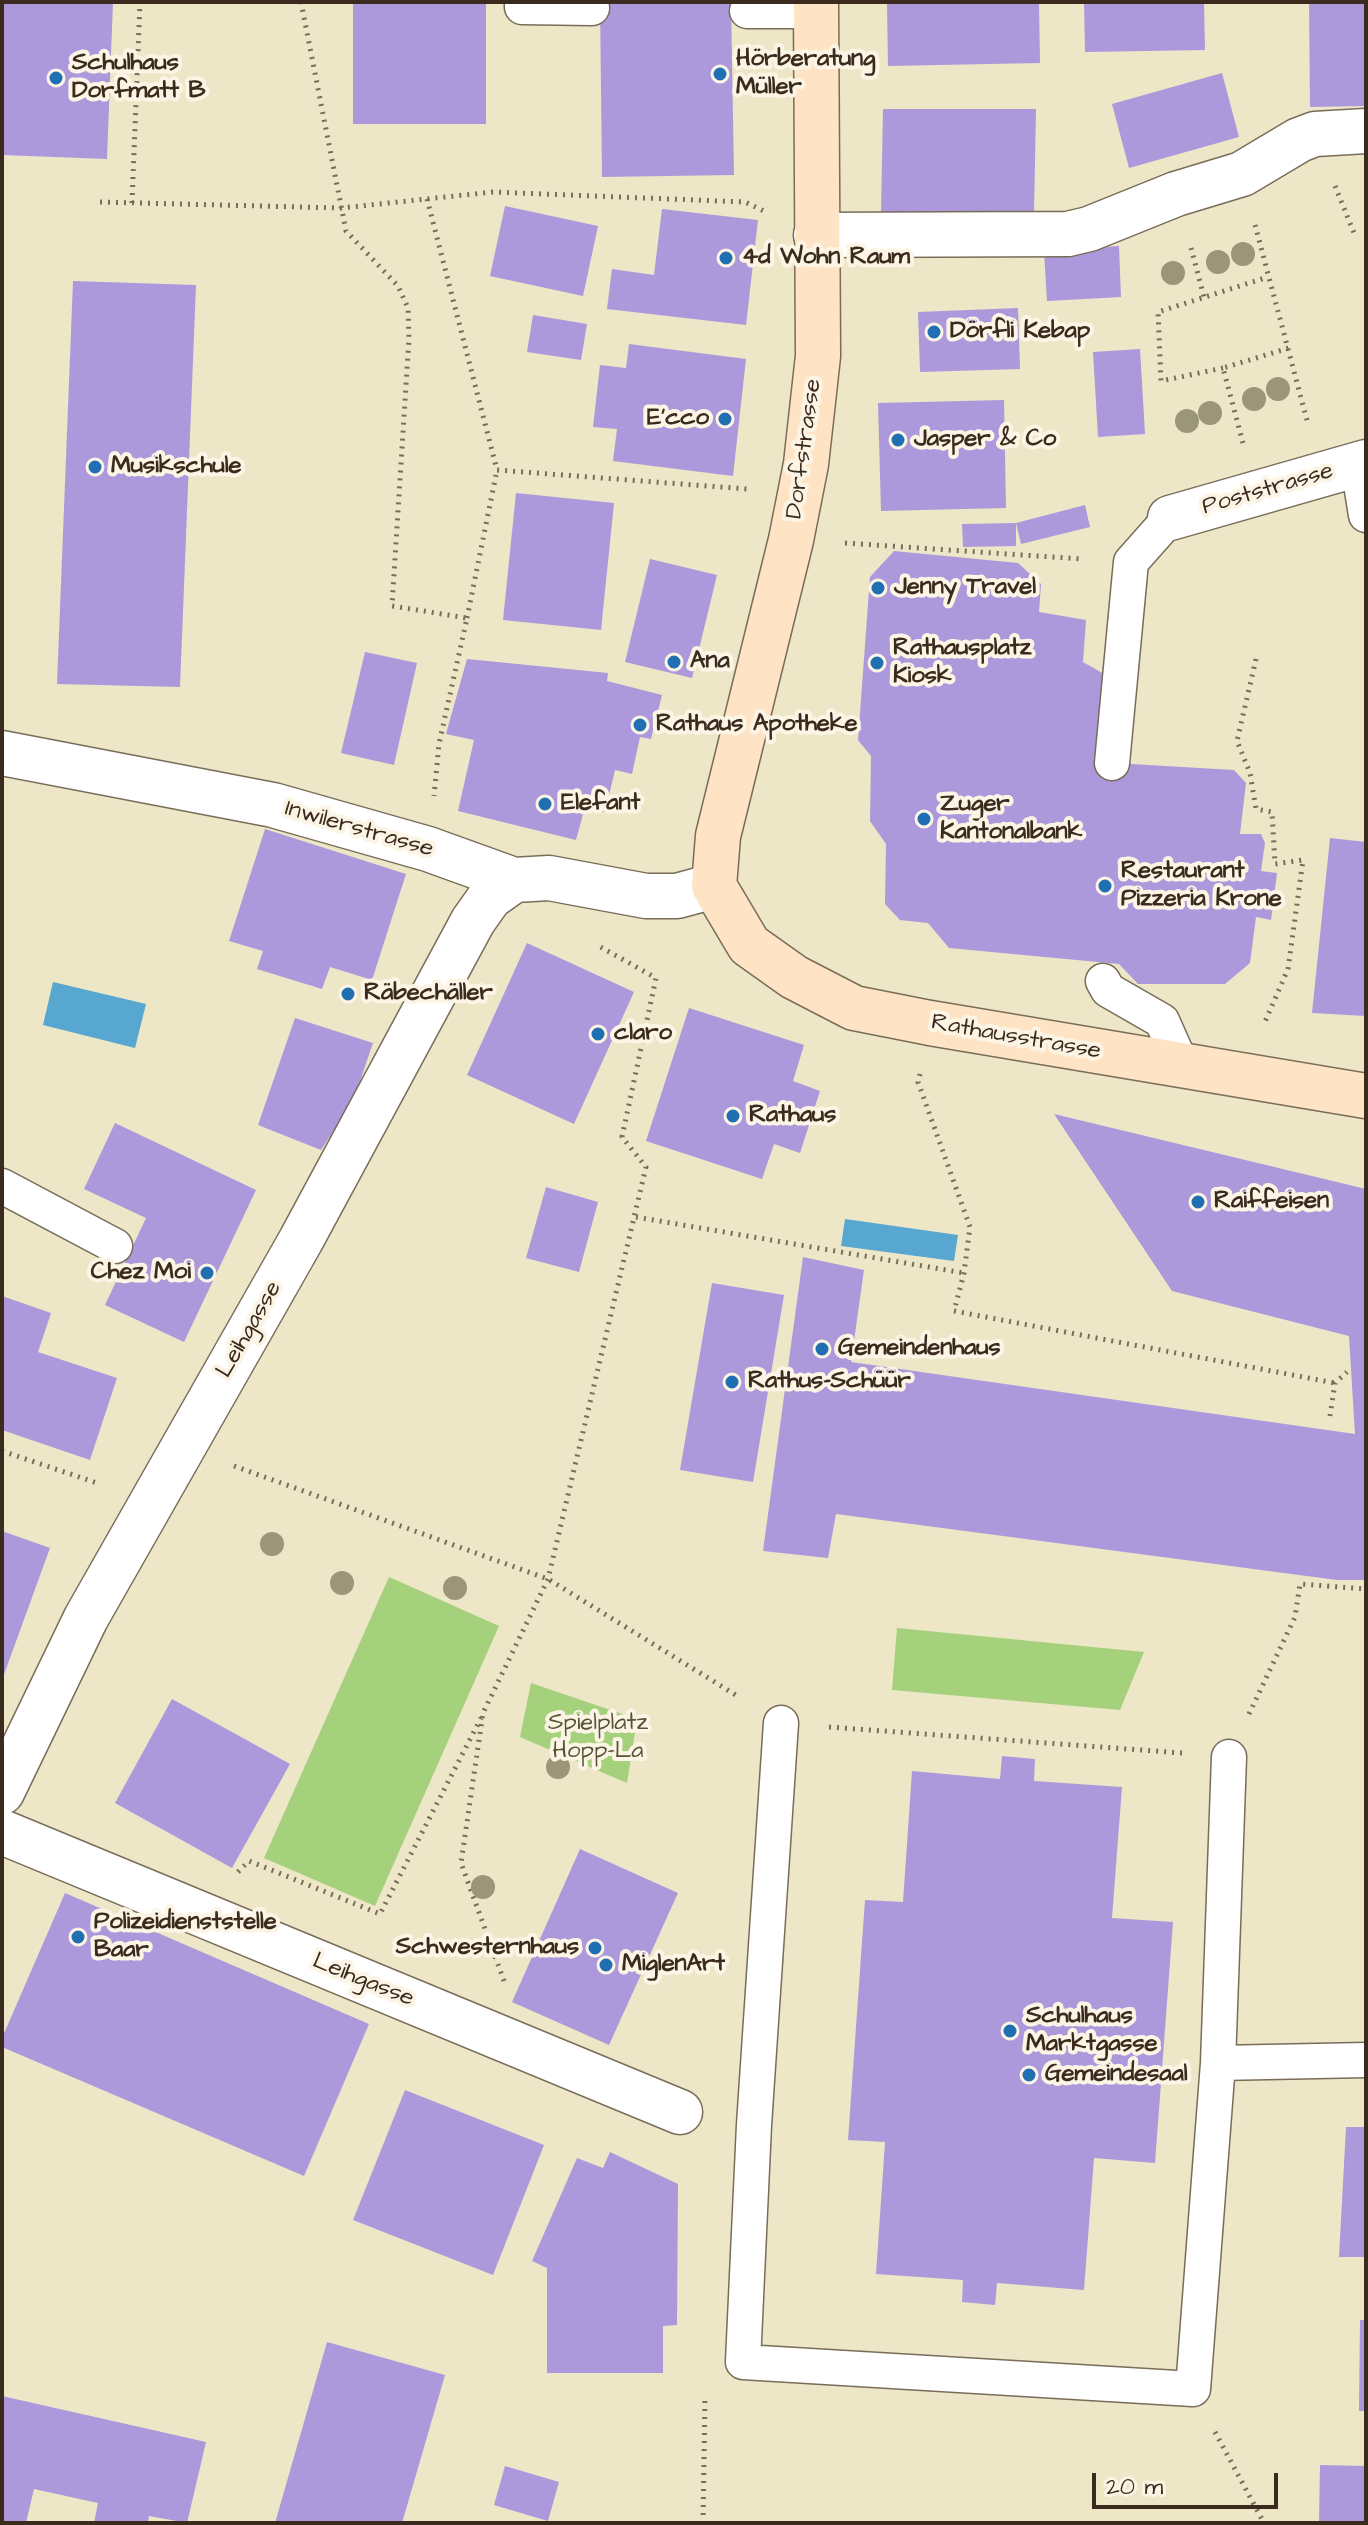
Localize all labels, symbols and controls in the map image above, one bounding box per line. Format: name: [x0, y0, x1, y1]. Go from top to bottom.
place label: Hörberatung Müller: [736, 46, 875, 102]
place label: Schulhaus Dorfmatt B: [72, 50, 206, 106]
marker: Hörberatung Müller: [711, 65, 729, 83]
marker: Schulhaus Dorfmatt B: [47, 69, 65, 87]
place label: 4d Wohn Raum: [742, 244, 910, 272]
marker: 4d Wohn Raum: [717, 249, 735, 267]
place label: Dörfli Kebap: [950, 318, 1090, 346]
marker: Dörfli Kebap: [925, 323, 943, 341]
street label: Dorfstrasse: [781, 377, 829, 521]
place label: E'cco: [647, 405, 709, 433]
marker: E'cco: [716, 410, 734, 428]
place label: Jasper & Co: [914, 426, 1056, 454]
marker: Jasper & Co: [889, 431, 907, 449]
place label: Musikschule: [111, 453, 242, 481]
marker: Musikschule: [86, 458, 104, 476]
street label: Poststrasse: [1199, 458, 1337, 522]
place label: Jenny Travel: [894, 574, 1036, 602]
marker: Jenny Travel: [869, 579, 887, 597]
place label: Rathausplatz Kiosk: [893, 635, 1031, 691]
place label: Ana: [690, 648, 730, 676]
marker: Ana: [665, 653, 683, 671]
marker: Rathausplatz Kiosk: [868, 654, 886, 672]
place label: Rathaus Apotheke: [656, 711, 857, 739]
marker: Rathaus Apotheke: [631, 716, 649, 734]
place label: Elefant: [561, 790, 640, 818]
place label: Zuger Kantonalbank: [940, 791, 1082, 847]
street label: Inwilerstrasse: [282, 795, 436, 865]
marker: Elefant: [536, 795, 554, 813]
marker: Zuger Kantonalbank: [915, 810, 933, 828]
place label: Restaurant Pizzeria Krone: [1121, 858, 1282, 914]
marker: Restaurant Pizzeria Krone: [1096, 877, 1114, 895]
place label: Räbechäller: [364, 980, 493, 1008]
marker: Räbechäller: [339, 985, 357, 1003]
street label: Rathausstrasse: [929, 1009, 1103, 1067]
place label: claro: [614, 1020, 672, 1048]
marker: claro: [589, 1025, 607, 1043]
place label: Rathaus: [749, 1102, 836, 1130]
marker: Rathaus: [724, 1107, 742, 1125]
place label: Raiffeisen: [1214, 1188, 1329, 1216]
marker: Raiffeisen: [1189, 1193, 1207, 1211]
place label: Chez Moi: [91, 1259, 191, 1287]
marker: Chez Moi: [198, 1264, 216, 1282]
street label: Leihgasse: [211, 1277, 289, 1383]
place label: Gemeindenhaus: [838, 1335, 1001, 1363]
marker: Gemeindenhaus: [813, 1340, 831, 1358]
place label: Rathus-Schüür: [748, 1368, 911, 1396]
marker: Rathus-Schüür: [723, 1373, 741, 1391]
park label: Spielplatz Hopp-La: [548, 1710, 648, 1766]
place label: Polizeidienststelle Baar: [94, 1909, 277, 1965]
marker: Polizeidienststelle Baar: [69, 1928, 87, 1946]
place label: Schwesternhaus: [396, 1934, 579, 1962]
marker: Schwesternhaus: [586, 1939, 604, 1957]
street label: Leihgasse: [308, 1948, 418, 2014]
place label: MiglenArt: [622, 1951, 725, 1979]
marker: MiglenArt: [597, 1956, 615, 1974]
place label: Schulhaus Marktgasse: [1026, 2003, 1157, 2059]
marker: Schulhaus Marktgasse: [1001, 2022, 1019, 2040]
place label: Gemeindesaal: [1045, 2061, 1187, 2089]
marker: Gemeindesaal: [1020, 2066, 1038, 2084]
scale bar: [1096, 2457, 1282, 2507]
text: 20 m: [1106, 2470, 1163, 2504]

